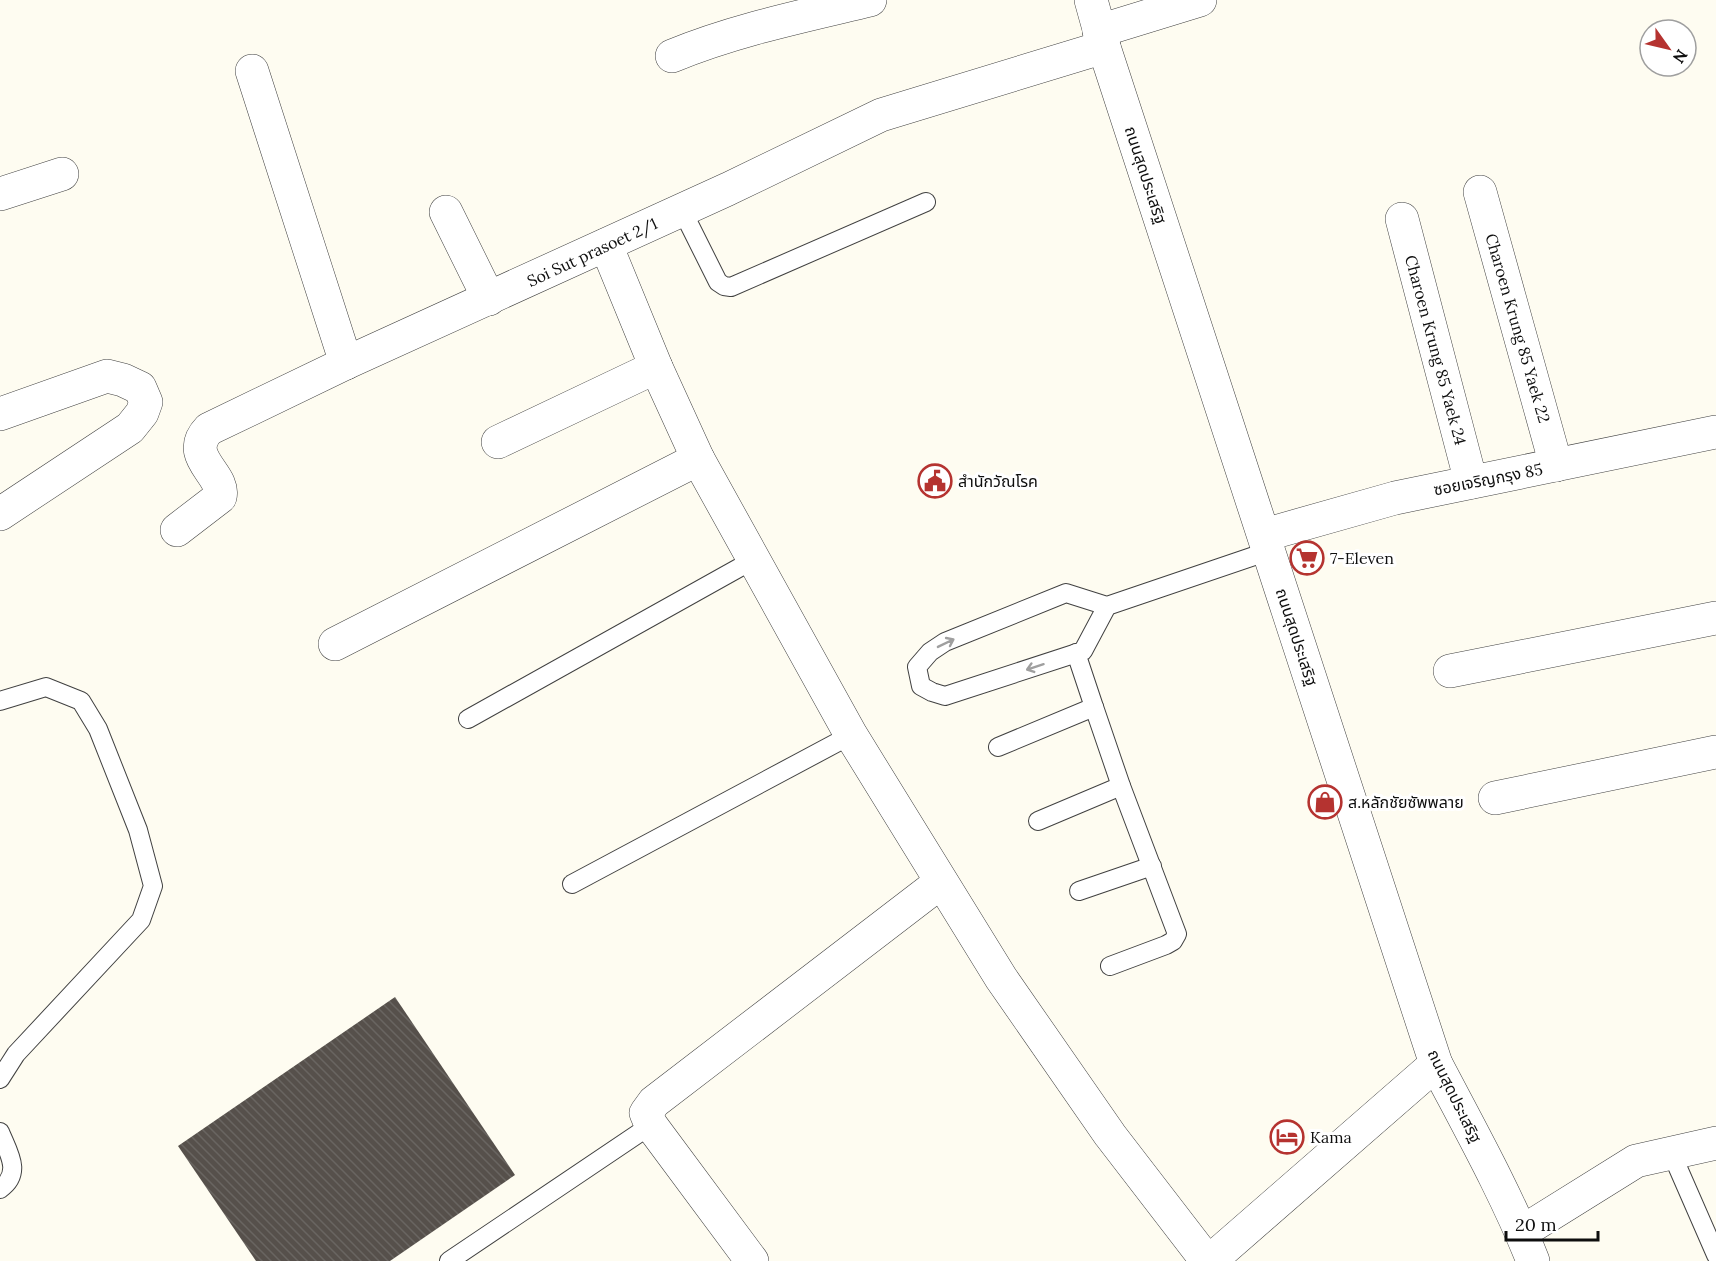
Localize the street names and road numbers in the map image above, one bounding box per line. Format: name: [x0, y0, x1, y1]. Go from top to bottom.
street label: ถนนสุดประเสริฐ: [1121, 124, 1171, 227]
street label: Soi Sut prasoet 2/1: [524, 213, 661, 292]
street label: Charoen Krung 85 Yaek 22: [1481, 231, 1555, 425]
street label: Charoen Krung 85 Yaek 24: [1401, 253, 1471, 448]
street label: ซอยเจริญกรุง 85: [1432, 459, 1544, 499]
street label: ถนนสุดประเสริฐ: [1272, 586, 1322, 689]
street label: ถนนสุดประเสริฐ: [1424, 1046, 1486, 1146]

